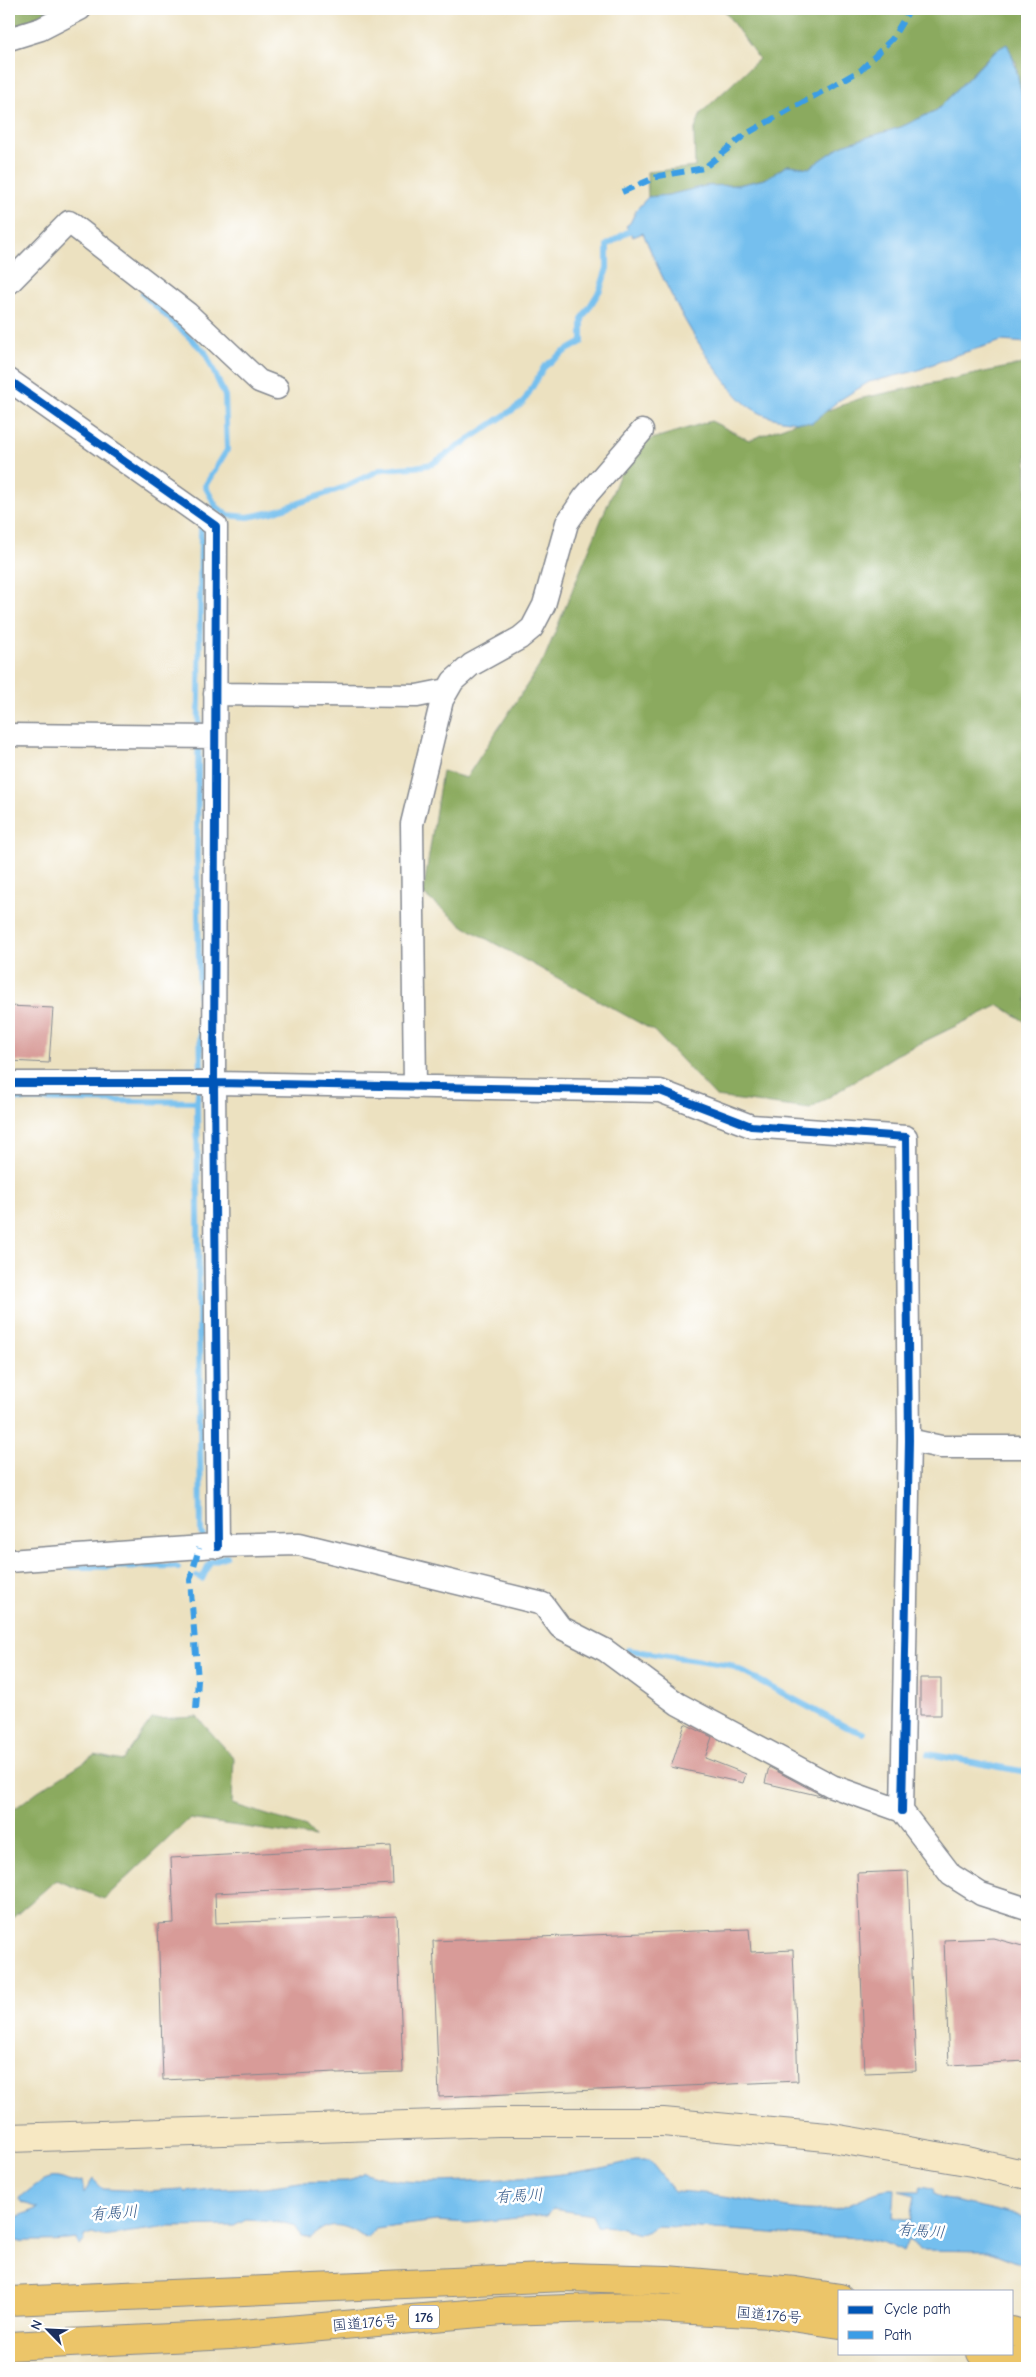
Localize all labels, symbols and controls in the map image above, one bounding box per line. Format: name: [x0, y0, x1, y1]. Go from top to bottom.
water label: 有馬川: [495, 2186, 543, 2206]
water label: 有馬川: [89, 2202, 139, 2224]
water label: 有馬川: [896, 2220, 946, 2242]
legend: [838, 2290, 1014, 2354]
text: Cycle path: [884, 2300, 951, 2318]
street label: 国道176号: [735, 2303, 803, 2327]
north arrow: [22, 2304, 72, 2354]
road number: 176: [409, 2306, 439, 2328]
street label: 国道176号: [331, 2311, 399, 2335]
text: N: [27, 2317, 46, 2333]
text: Path: [884, 2326, 912, 2344]

